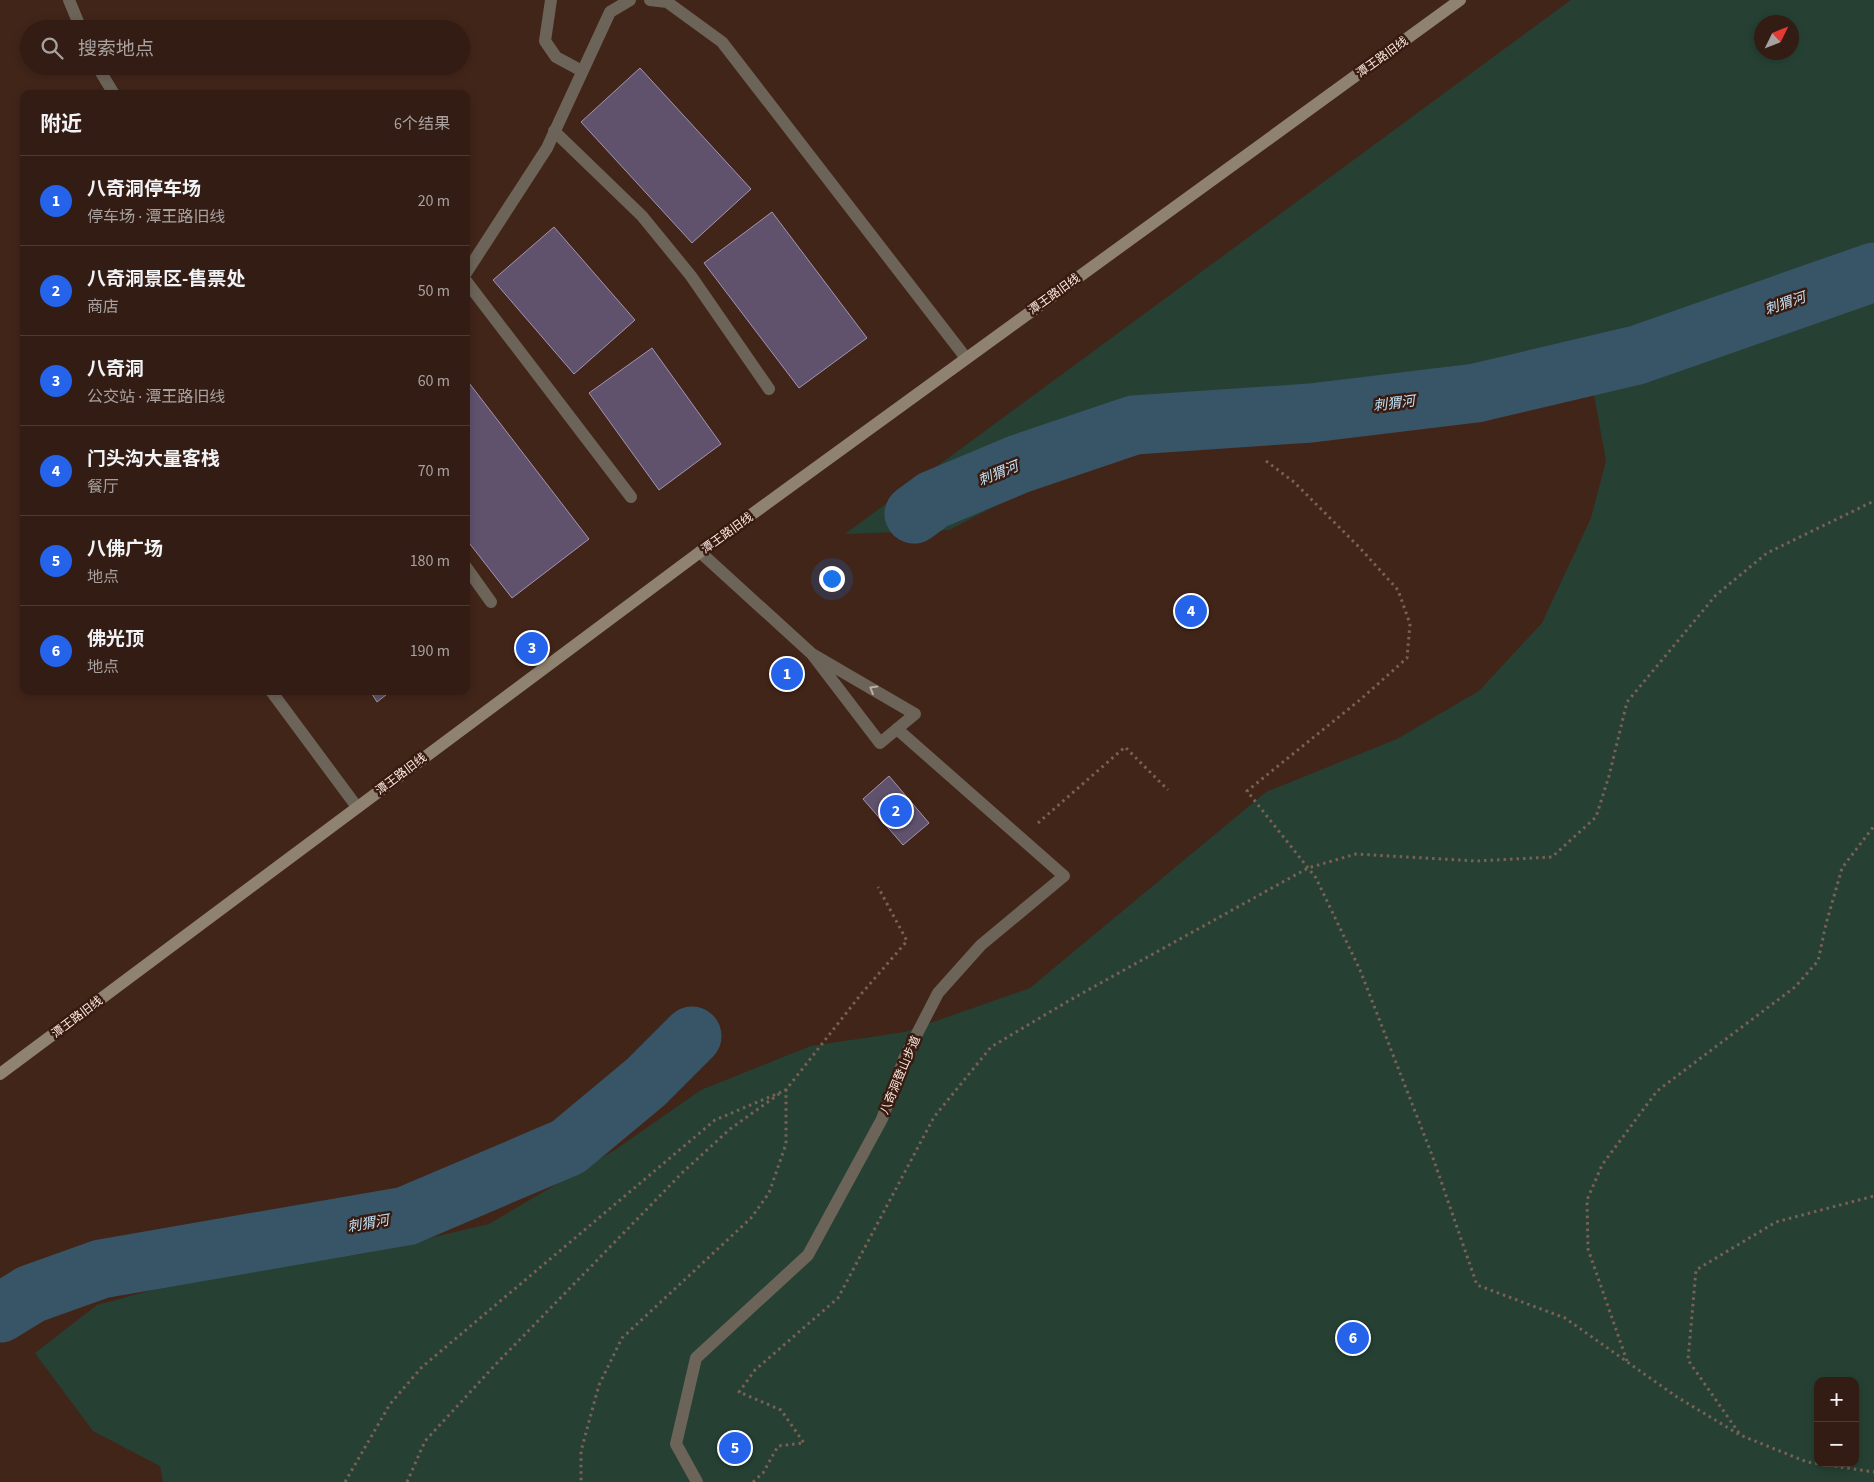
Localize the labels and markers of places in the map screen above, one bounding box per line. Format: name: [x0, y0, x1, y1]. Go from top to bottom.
pin: 4: [1175, 592, 1207, 630]
pin: 3: [516, 629, 548, 667]
pin: 1: [771, 655, 803, 693]
pin: 2: [880, 792, 912, 830]
pin: 6: [1337, 1319, 1369, 1357]
pin: 5: [719, 1429, 751, 1467]

